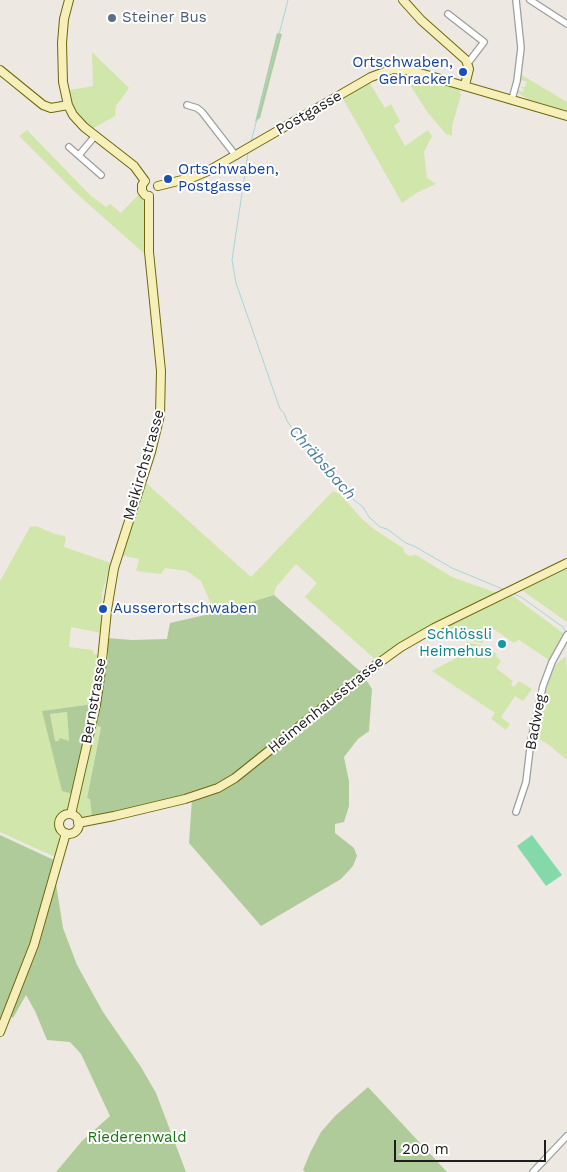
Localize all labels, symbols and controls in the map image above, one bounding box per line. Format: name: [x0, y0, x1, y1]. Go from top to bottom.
place label: Steiner Bus: [122, 9, 207, 27]
marker: Steiner Bus: [106, 12, 118, 24]
place label: Ortschwaben, Gehracker: [352, 54, 453, 89]
marker: Ortschwaben, Gehracker: [457, 66, 469, 78]
street label: Postgasse: [273, 87, 345, 139]
place label: Ortschwaben, Postgasse: [178, 161, 279, 196]
marker: Ortschwaben, Postgasse: [162, 173, 174, 185]
street label: Meikirchstrasse: [120, 408, 168, 522]
water label: Chräbsbach: [285, 422, 359, 504]
place label: Ausserortschwaben: [113, 600, 257, 618]
marker: Ausserortschwaben: [97, 603, 109, 615]
place label: Schlössli Heimehus: [419, 626, 492, 661]
marker: Schlössli Heimehus: [496, 638, 508, 650]
street label: Heimenhausstrasse: [264, 653, 388, 757]
street label: Bernstrasse: [78, 657, 110, 745]
street label: Badweg: [522, 692, 550, 752]
park label: Riederenwald: [87, 1129, 187, 1147]
scale bar: [397, 1130, 550, 1162]
text: 200 m: [402, 1140, 449, 1158]

